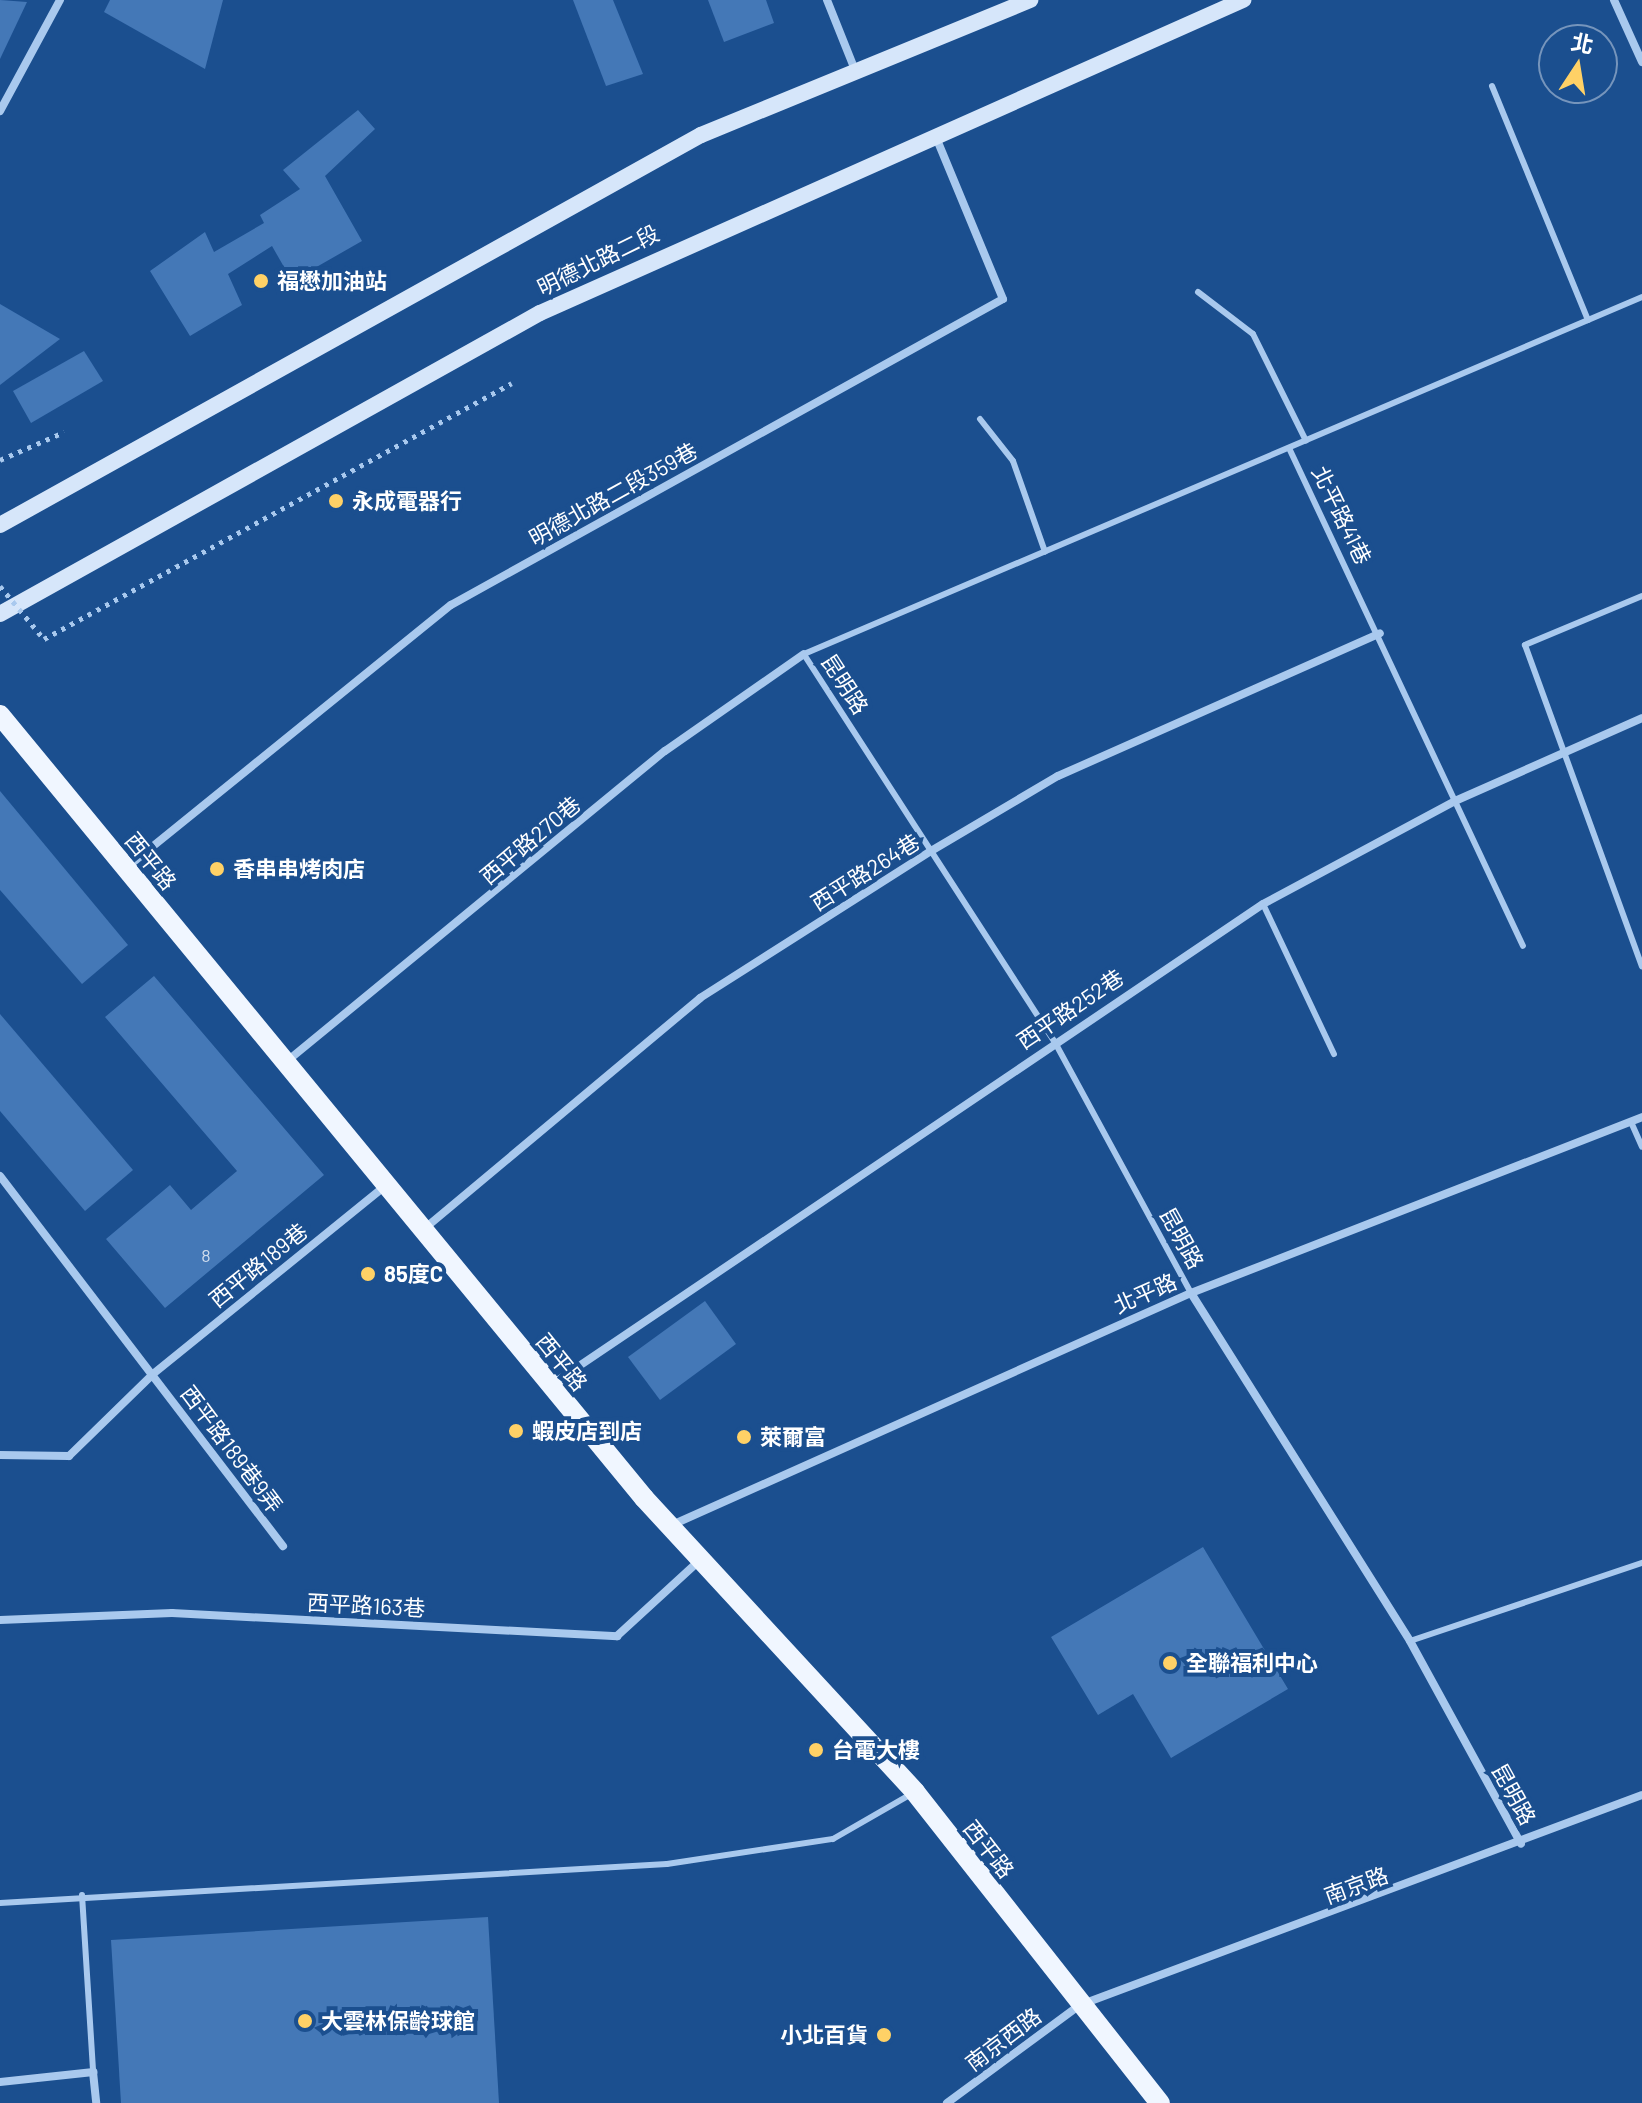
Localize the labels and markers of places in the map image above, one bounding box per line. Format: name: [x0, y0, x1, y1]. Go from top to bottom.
place label: 福懋加油站: [277, 268, 387, 294]
marker: 福懋加油站: [252, 272, 270, 290]
place label: 永成電器行: [352, 488, 462, 514]
marker: 永成電器行: [327, 492, 345, 510]
place label: 香串串烤肉店: [233, 856, 365, 882]
marker: 香串串烤肉店: [208, 860, 226, 878]
place label: 85度C: [384, 1261, 443, 1287]
marker: 85度C: [359, 1265, 377, 1283]
place label: 蝦皮店到店: [532, 1418, 642, 1444]
marker: 蝦皮店到店: [507, 1422, 525, 1440]
place label: 萊爾富: [760, 1424, 826, 1450]
marker: 萊爾富: [735, 1428, 753, 1446]
place label: 全聯福利中心: [1186, 1650, 1318, 1676]
marker: 全聯福利中心: [1161, 1654, 1179, 1672]
place label: 台電大樓: [832, 1737, 920, 1763]
marker: 台電大樓: [807, 1741, 825, 1759]
place label: 大雲林保齡球館: [321, 2008, 475, 2034]
marker: 大雲林保齡球館: [296, 2012, 314, 2030]
place label: 小北百貨: [780, 2022, 868, 2048]
marker: 小北百貨: [875, 2026, 893, 2044]

